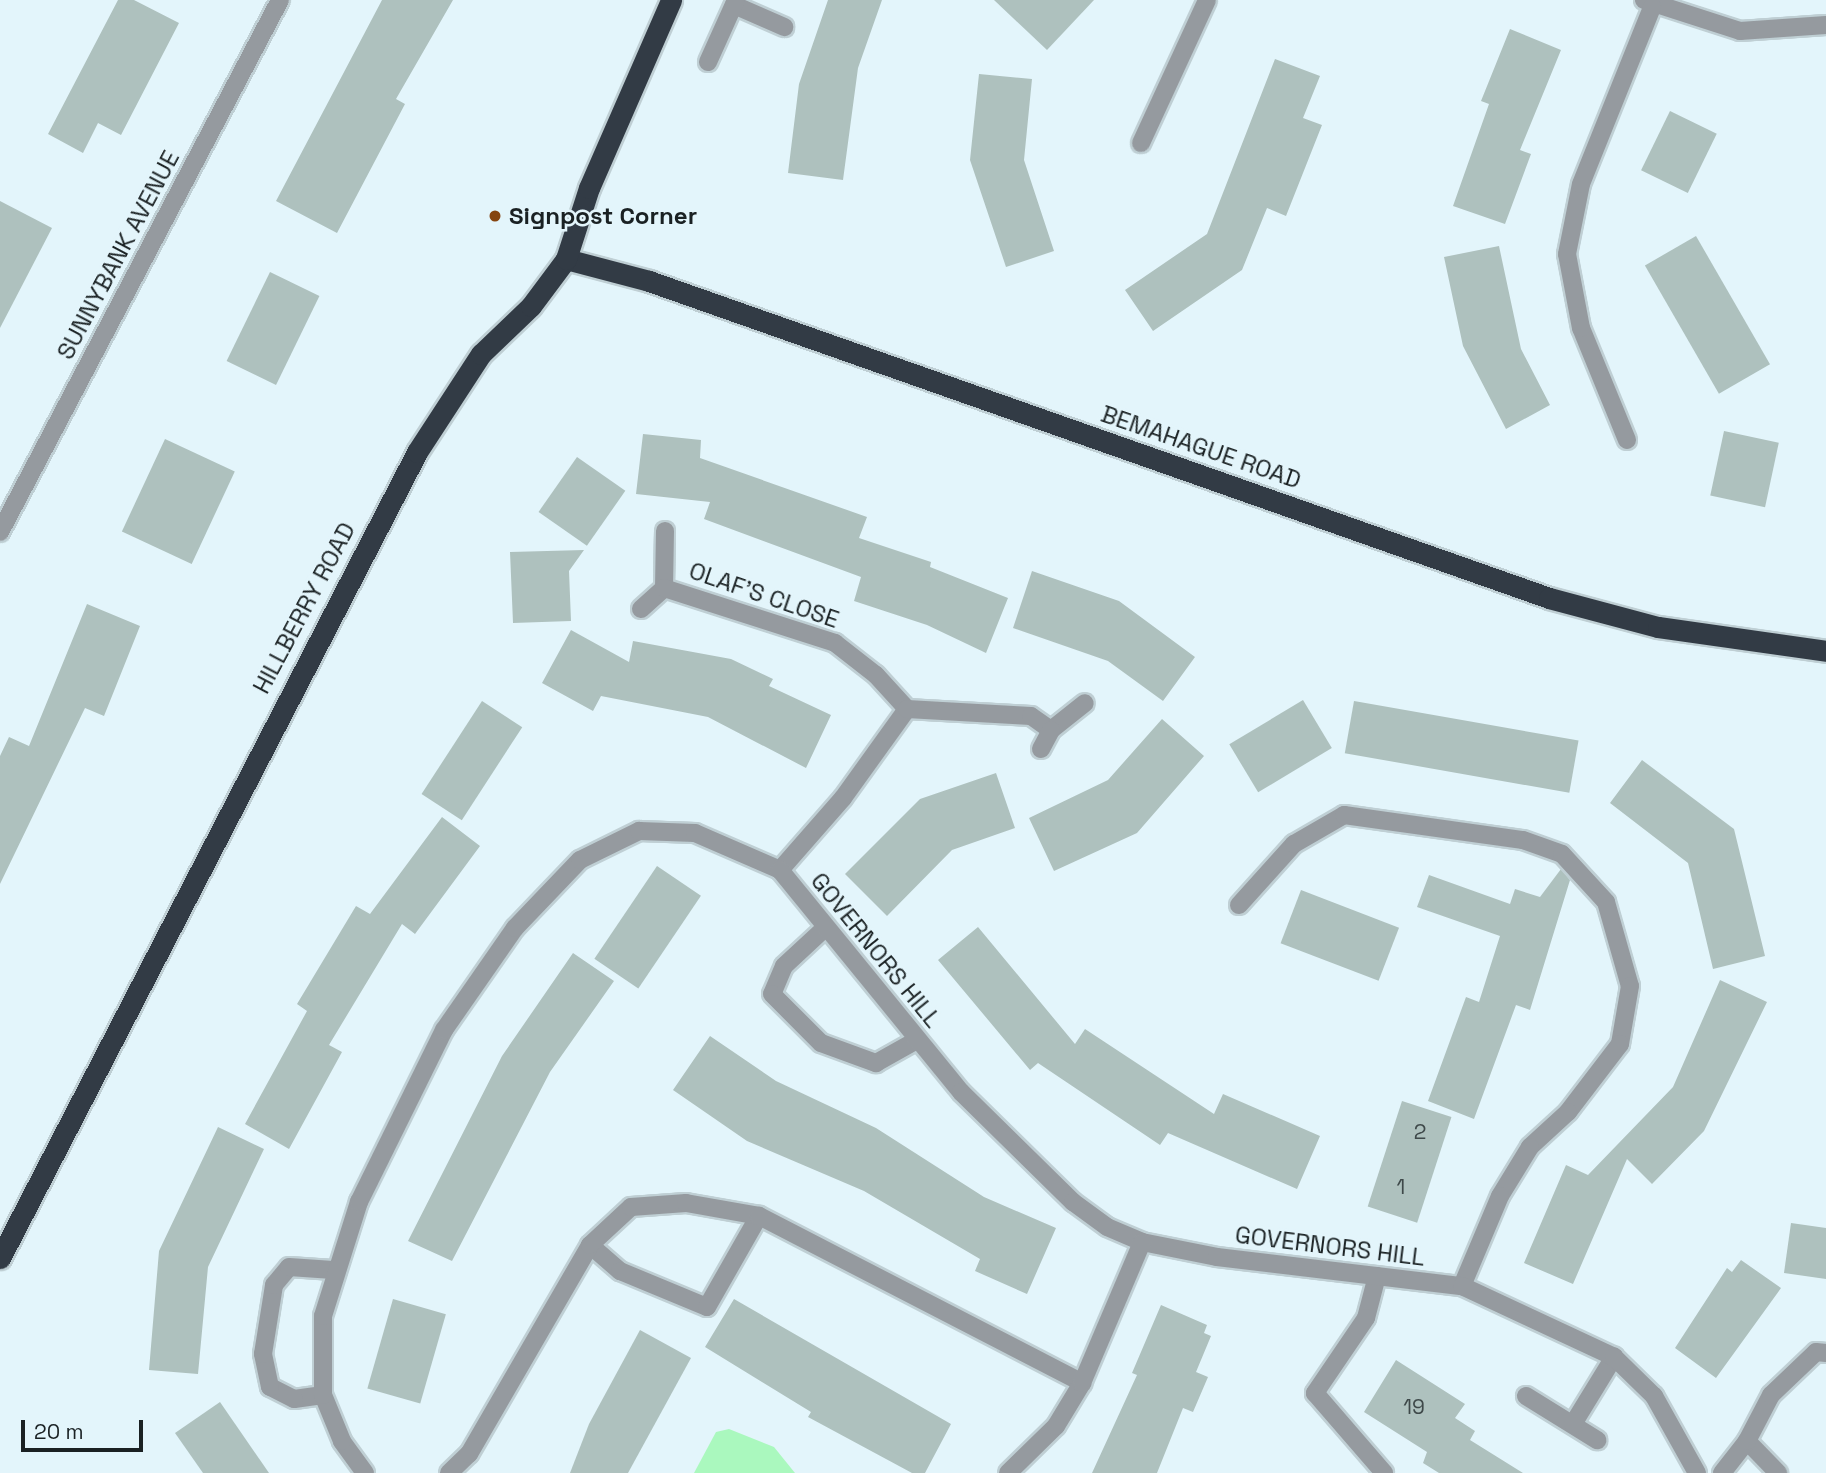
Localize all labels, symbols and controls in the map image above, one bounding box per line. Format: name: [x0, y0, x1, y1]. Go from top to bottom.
street label: SUNNYBANK AVENUE: [51, 146, 185, 364]
place label: Signpost Corner: [509, 202, 697, 230]
marker: Signpost Corner: [487, 208, 503, 224]
street label: BEMAHAGUE ROAD: [1097, 399, 1305, 495]
street label: HILLBERRY ROAD: [247, 517, 361, 699]
street label: OLAF'S CLOSE: [685, 556, 843, 634]
street label: GOVERNORS HILL: [805, 867, 947, 1033]
house number: 2: [1414, 1119, 1426, 1145]
house number: 1: [1397, 1174, 1405, 1200]
street label: GOVERNORS HILL: [1234, 1220, 1426, 1272]
house number: 19: [1403, 1394, 1425, 1420]
scale bar: [24, 1406, 147, 1450]
text: 20 m: [34, 1418, 84, 1445]

